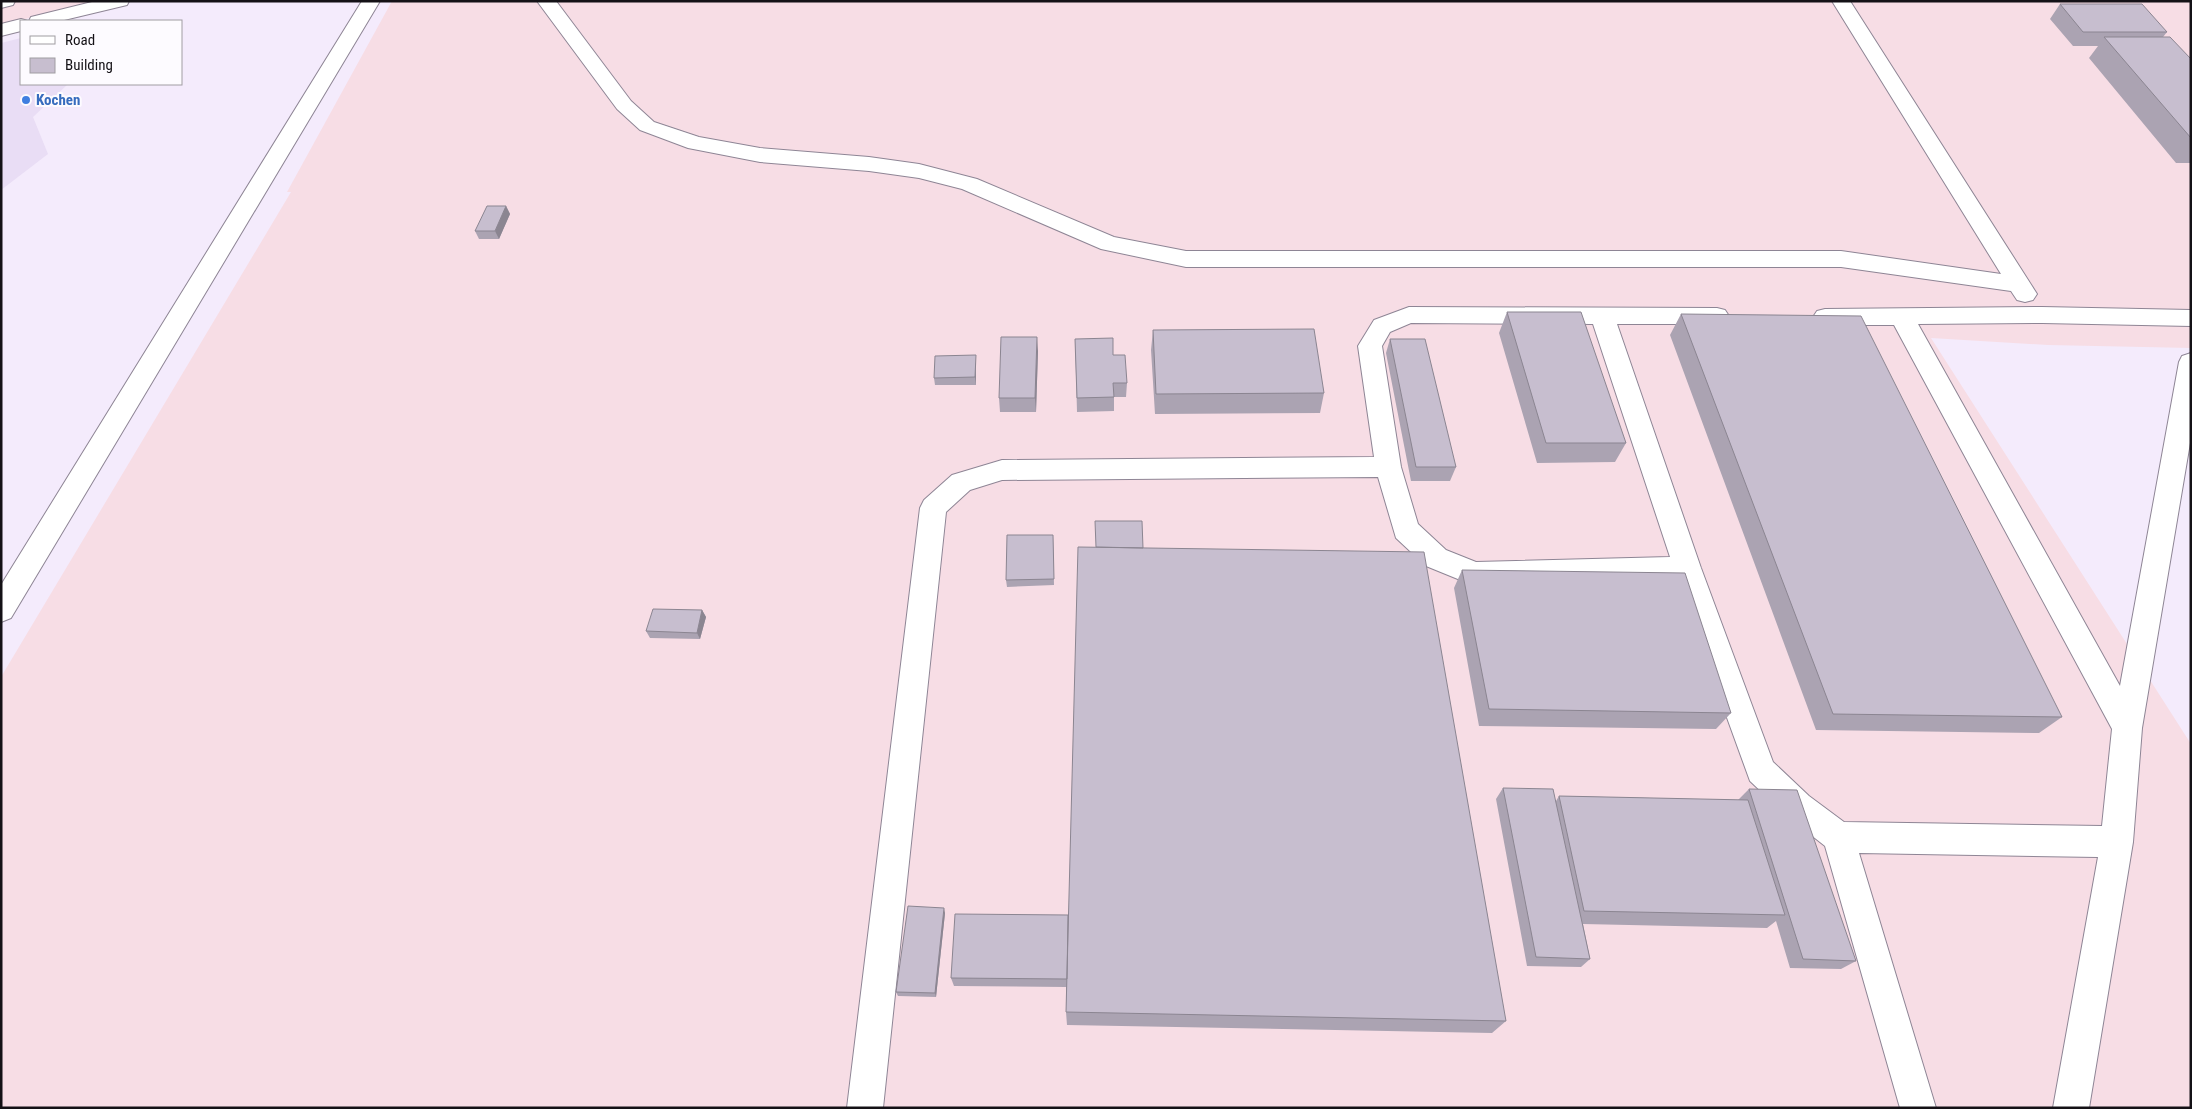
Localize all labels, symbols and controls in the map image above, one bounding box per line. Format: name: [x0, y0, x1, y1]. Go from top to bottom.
legend: [20, 20, 182, 85]
text: Road: [65, 31, 95, 49]
text: Building: [65, 56, 113, 74]
place label: Kochen: [36, 91, 80, 109]
marker: Kochen: [20, 94, 32, 106]

